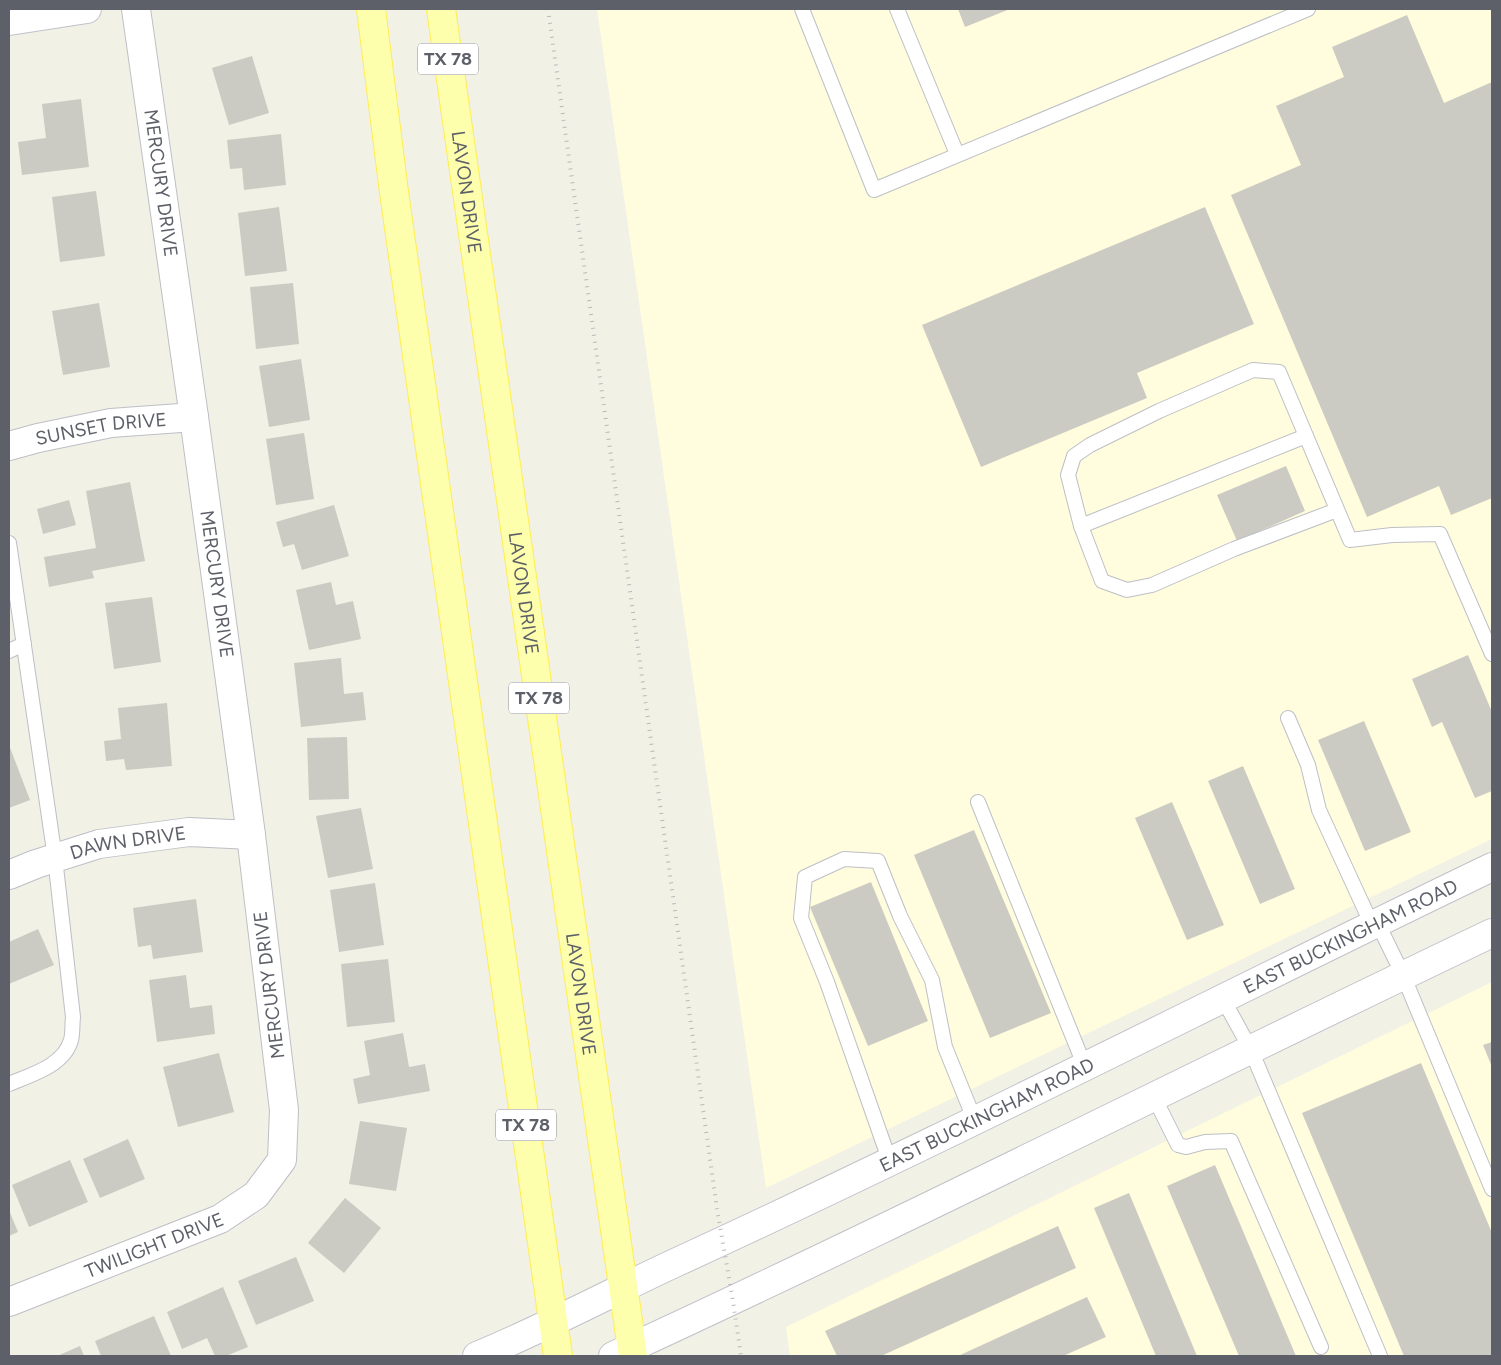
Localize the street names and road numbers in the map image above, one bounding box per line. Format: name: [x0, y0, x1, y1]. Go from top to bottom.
road number: TX 78: [418, 44, 478, 74]
street label: MERCURY DRIVE: [139, 108, 183, 258]
street label: LAVON DRIVE: [447, 129, 487, 255]
street label: SUNSET DRIVE: [33, 408, 167, 450]
street label: MERCURY DRIVE: [195, 509, 239, 659]
street label: LAVON DRIVE: [504, 530, 544, 656]
road number: TX 78: [509, 682, 569, 714]
street label: DAWN DRIVE: [67, 821, 187, 864]
street label: EAST BUCKINGHAM ROAD: [1239, 874, 1461, 998]
street label: MERCURY DRIVE: [249, 910, 289, 1060]
street label: LAVON DRIVE: [561, 931, 602, 1057]
street label: EAST BUCKINGHAM ROAD: [875, 1052, 1098, 1177]
road number: TX 78: [496, 1110, 556, 1140]
street label: TWILIGHT DRIVE: [81, 1207, 227, 1283]

